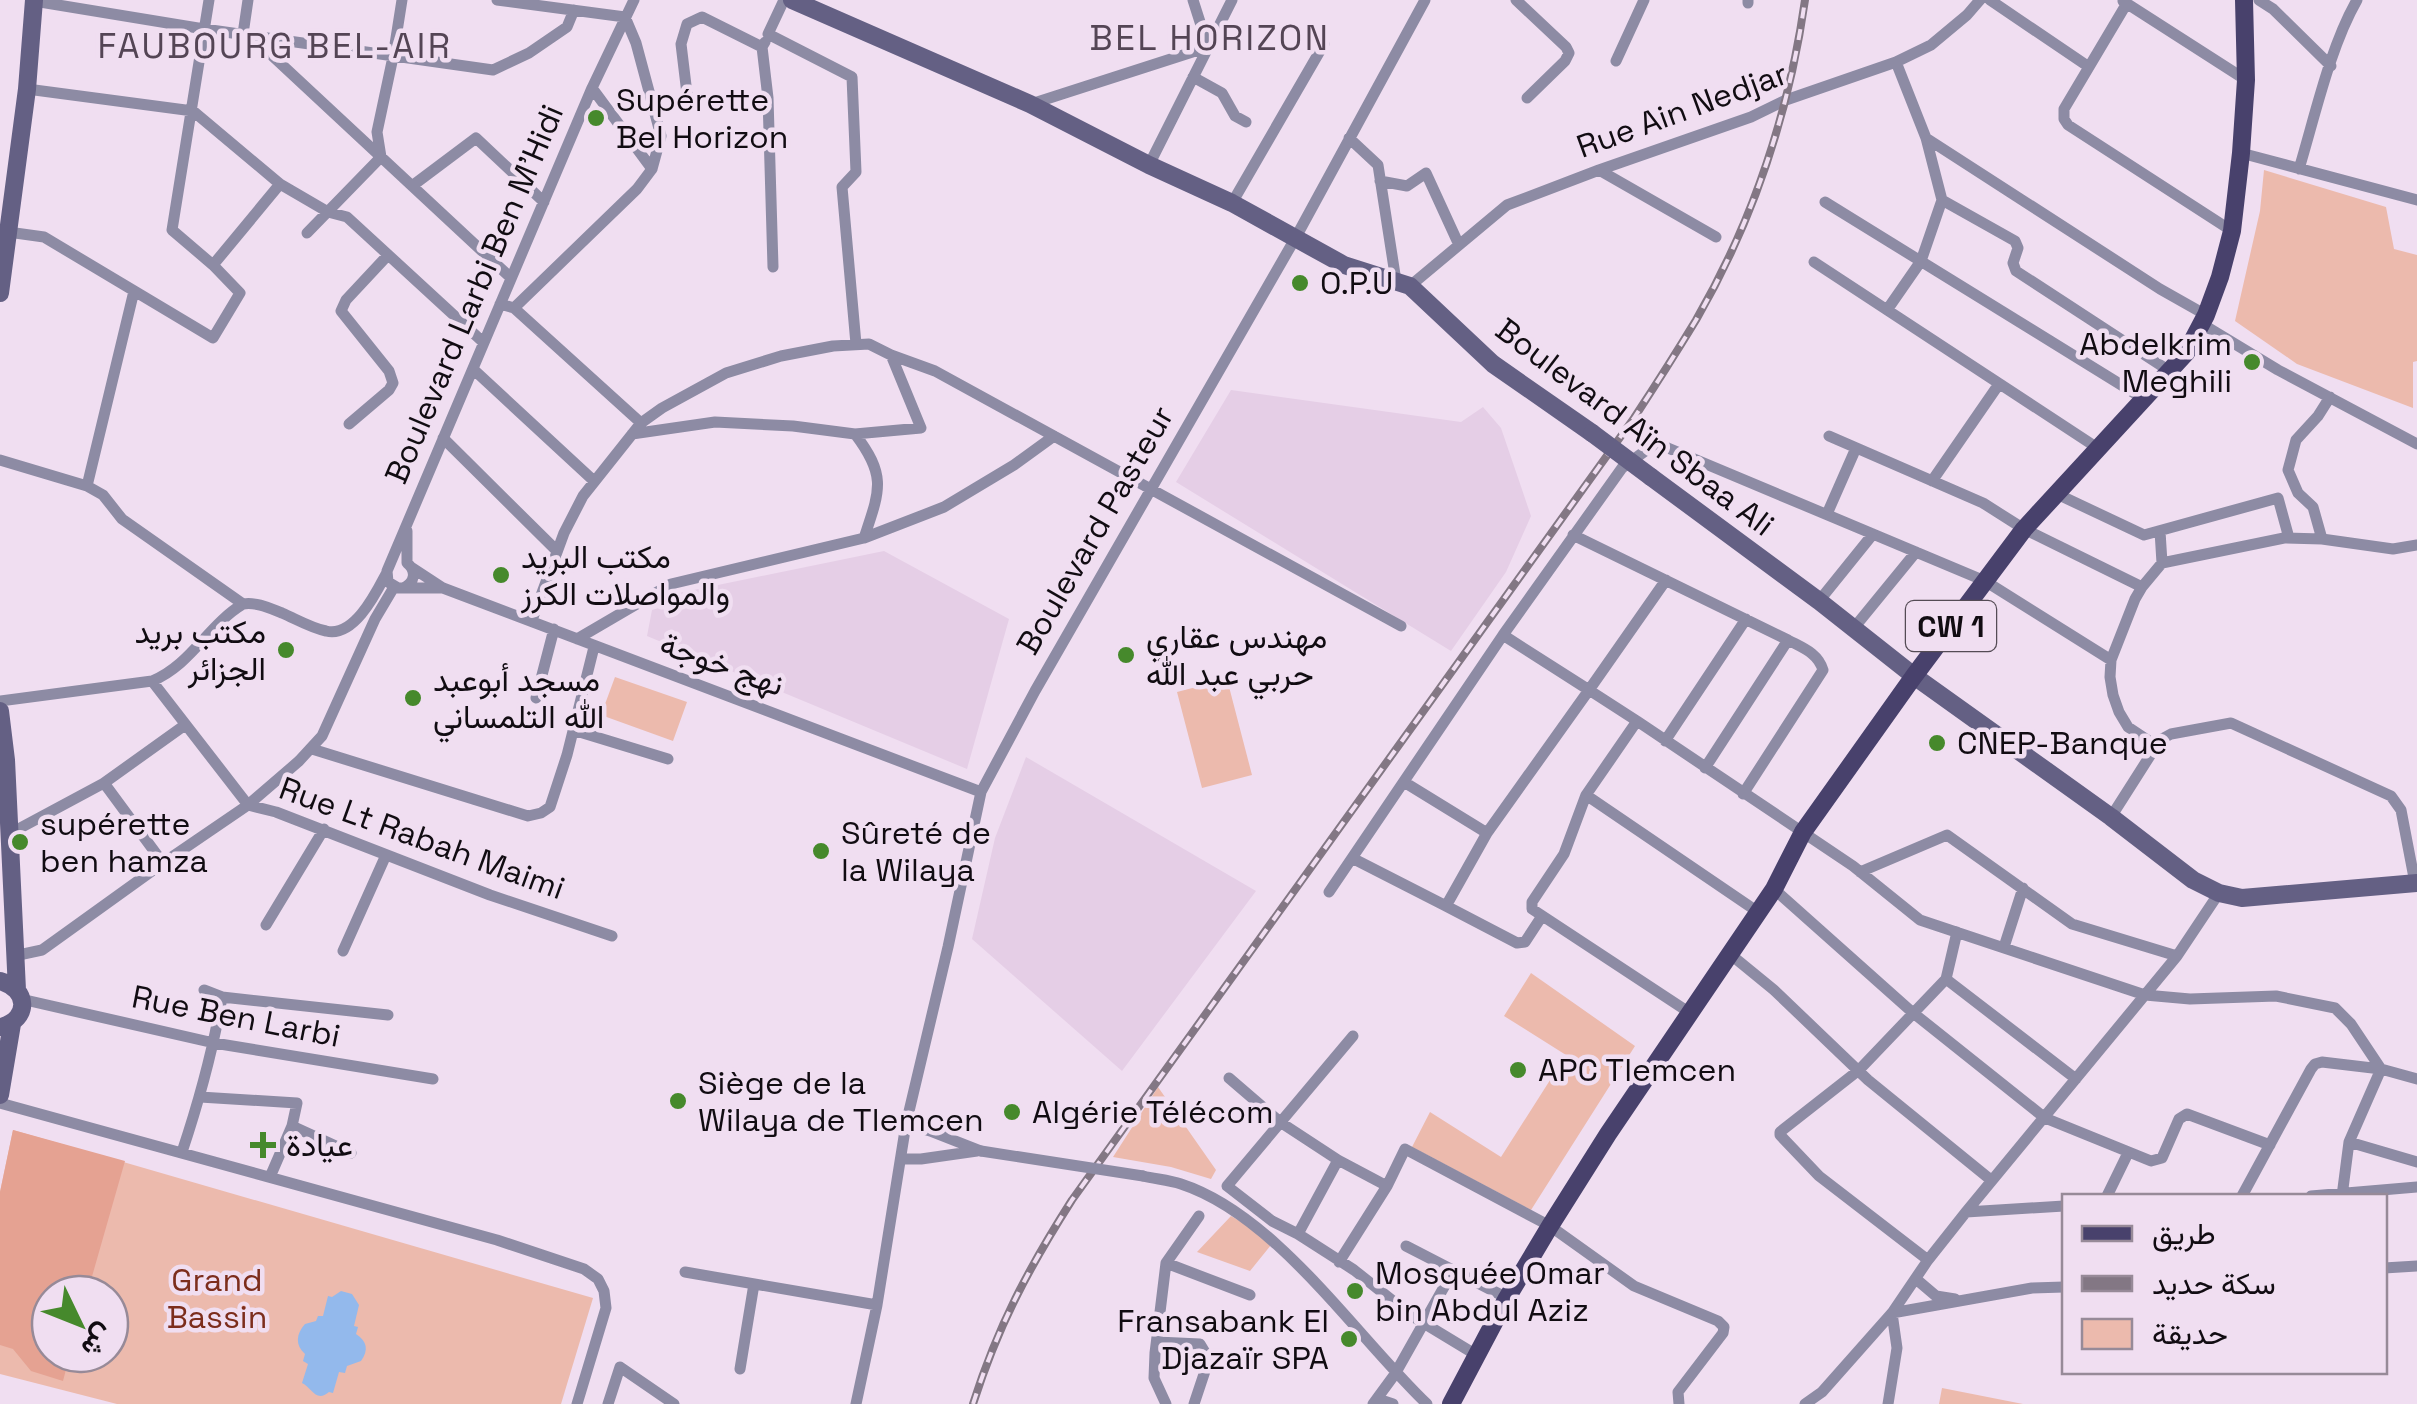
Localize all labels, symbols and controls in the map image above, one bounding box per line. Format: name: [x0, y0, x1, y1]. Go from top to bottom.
district label: BEL HORIZON: [1090, 16, 1330, 60]
district label: FAUBOURG BEL-AIR: [98, 24, 452, 68]
street label: Rue Ain Nedjar: [1571, 53, 1793, 167]
place label: Supérette Bel Horizon: [616, 80, 788, 157]
street label: Boulevard Larbi Ben M'Hidi: [376, 99, 572, 489]
marker: Supérette Bel Horizon: [585, 107, 607, 129]
place label: O.P.U: [1320, 263, 1393, 303]
marker: O.P.U: [1289, 272, 1311, 294]
street label: Boulevard Aïn Sbaa Ali: [1488, 309, 1782, 545]
place label: Abdelkrim Meghili: [2079, 324, 2232, 401]
marker: Abdelkrim Meghili: [2241, 351, 2263, 373]
street label: Boulevard Pasteur: [1008, 399, 1182, 661]
place label: مكتب البريد والمواصلات الكرز: [520, 537, 730, 614]
marker: مكتب البريد والمواصلات الكرز: [490, 564, 512, 586]
road number: CW 1: [1906, 601, 1996, 651]
place label: مكتب بريد الجزائر: [134, 612, 266, 689]
place label: مهندس عقاري حربي عبد الله: [1146, 617, 1327, 700]
street label: نهج خوجة: [654, 623, 789, 707]
marker: مكتب بريد الجزائر: [275, 639, 297, 661]
marker: مهندس عقاري حربي عبد الله: [1115, 644, 1137, 666]
place label: مسجد أبوعبد الله التلمساني: [433, 660, 604, 743]
marker: مسجد أبوعبد الله التلمساني: [402, 687, 424, 709]
place label: CNEP-Banque: [1957, 723, 2168, 763]
marker: CNEP-Banque: [1926, 732, 1948, 754]
street label: Rue Lt Rabah Maimi: [274, 768, 570, 908]
place label: supérette ben hamza: [40, 804, 208, 881]
place label: Sûreté de la Wilaya: [841, 813, 991, 890]
marker: supérette ben hamza: [9, 831, 31, 853]
marker: Sûreté de la Wilaya: [810, 840, 832, 862]
street label: Rue Ben Larbi: [128, 976, 344, 1056]
place label: APC Tlemcen: [1538, 1050, 1736, 1090]
marker: APC Tlemcen: [1507, 1059, 1529, 1081]
place label: Siège de la Wilaya de Tlemcen: [698, 1063, 984, 1140]
marker: Siège de la Wilaya de Tlemcen: [667, 1090, 689, 1112]
place label: Algérie Télécom: [1032, 1092, 1274, 1132]
marker: Algérie Télécom: [1001, 1101, 1023, 1123]
place label: عيادة: [286, 1125, 353, 1165]
marker: عيادة: [250, 1132, 276, 1158]
legend: [2062, 1194, 2387, 1374]
text: طريق: [2152, 1214, 2216, 1253]
place label: Mosquée Omar bin Abdul Aziz: [1375, 1253, 1605, 1330]
park label: Grand Bassin: [167, 1260, 267, 1337]
text: سكة حديد: [2152, 1264, 2276, 1303]
north arrow: [30, 1274, 130, 1374]
marker: Mosquée Omar bin Abdul Aziz: [1344, 1280, 1366, 1302]
place label: Fransabank El Djazaïr SPA: [1117, 1301, 1329, 1378]
text: حديقة: [2152, 1314, 2228, 1353]
text: ش: [74, 1316, 123, 1366]
marker: Fransabank El Djazaïr SPA: [1338, 1328, 1360, 1350]

